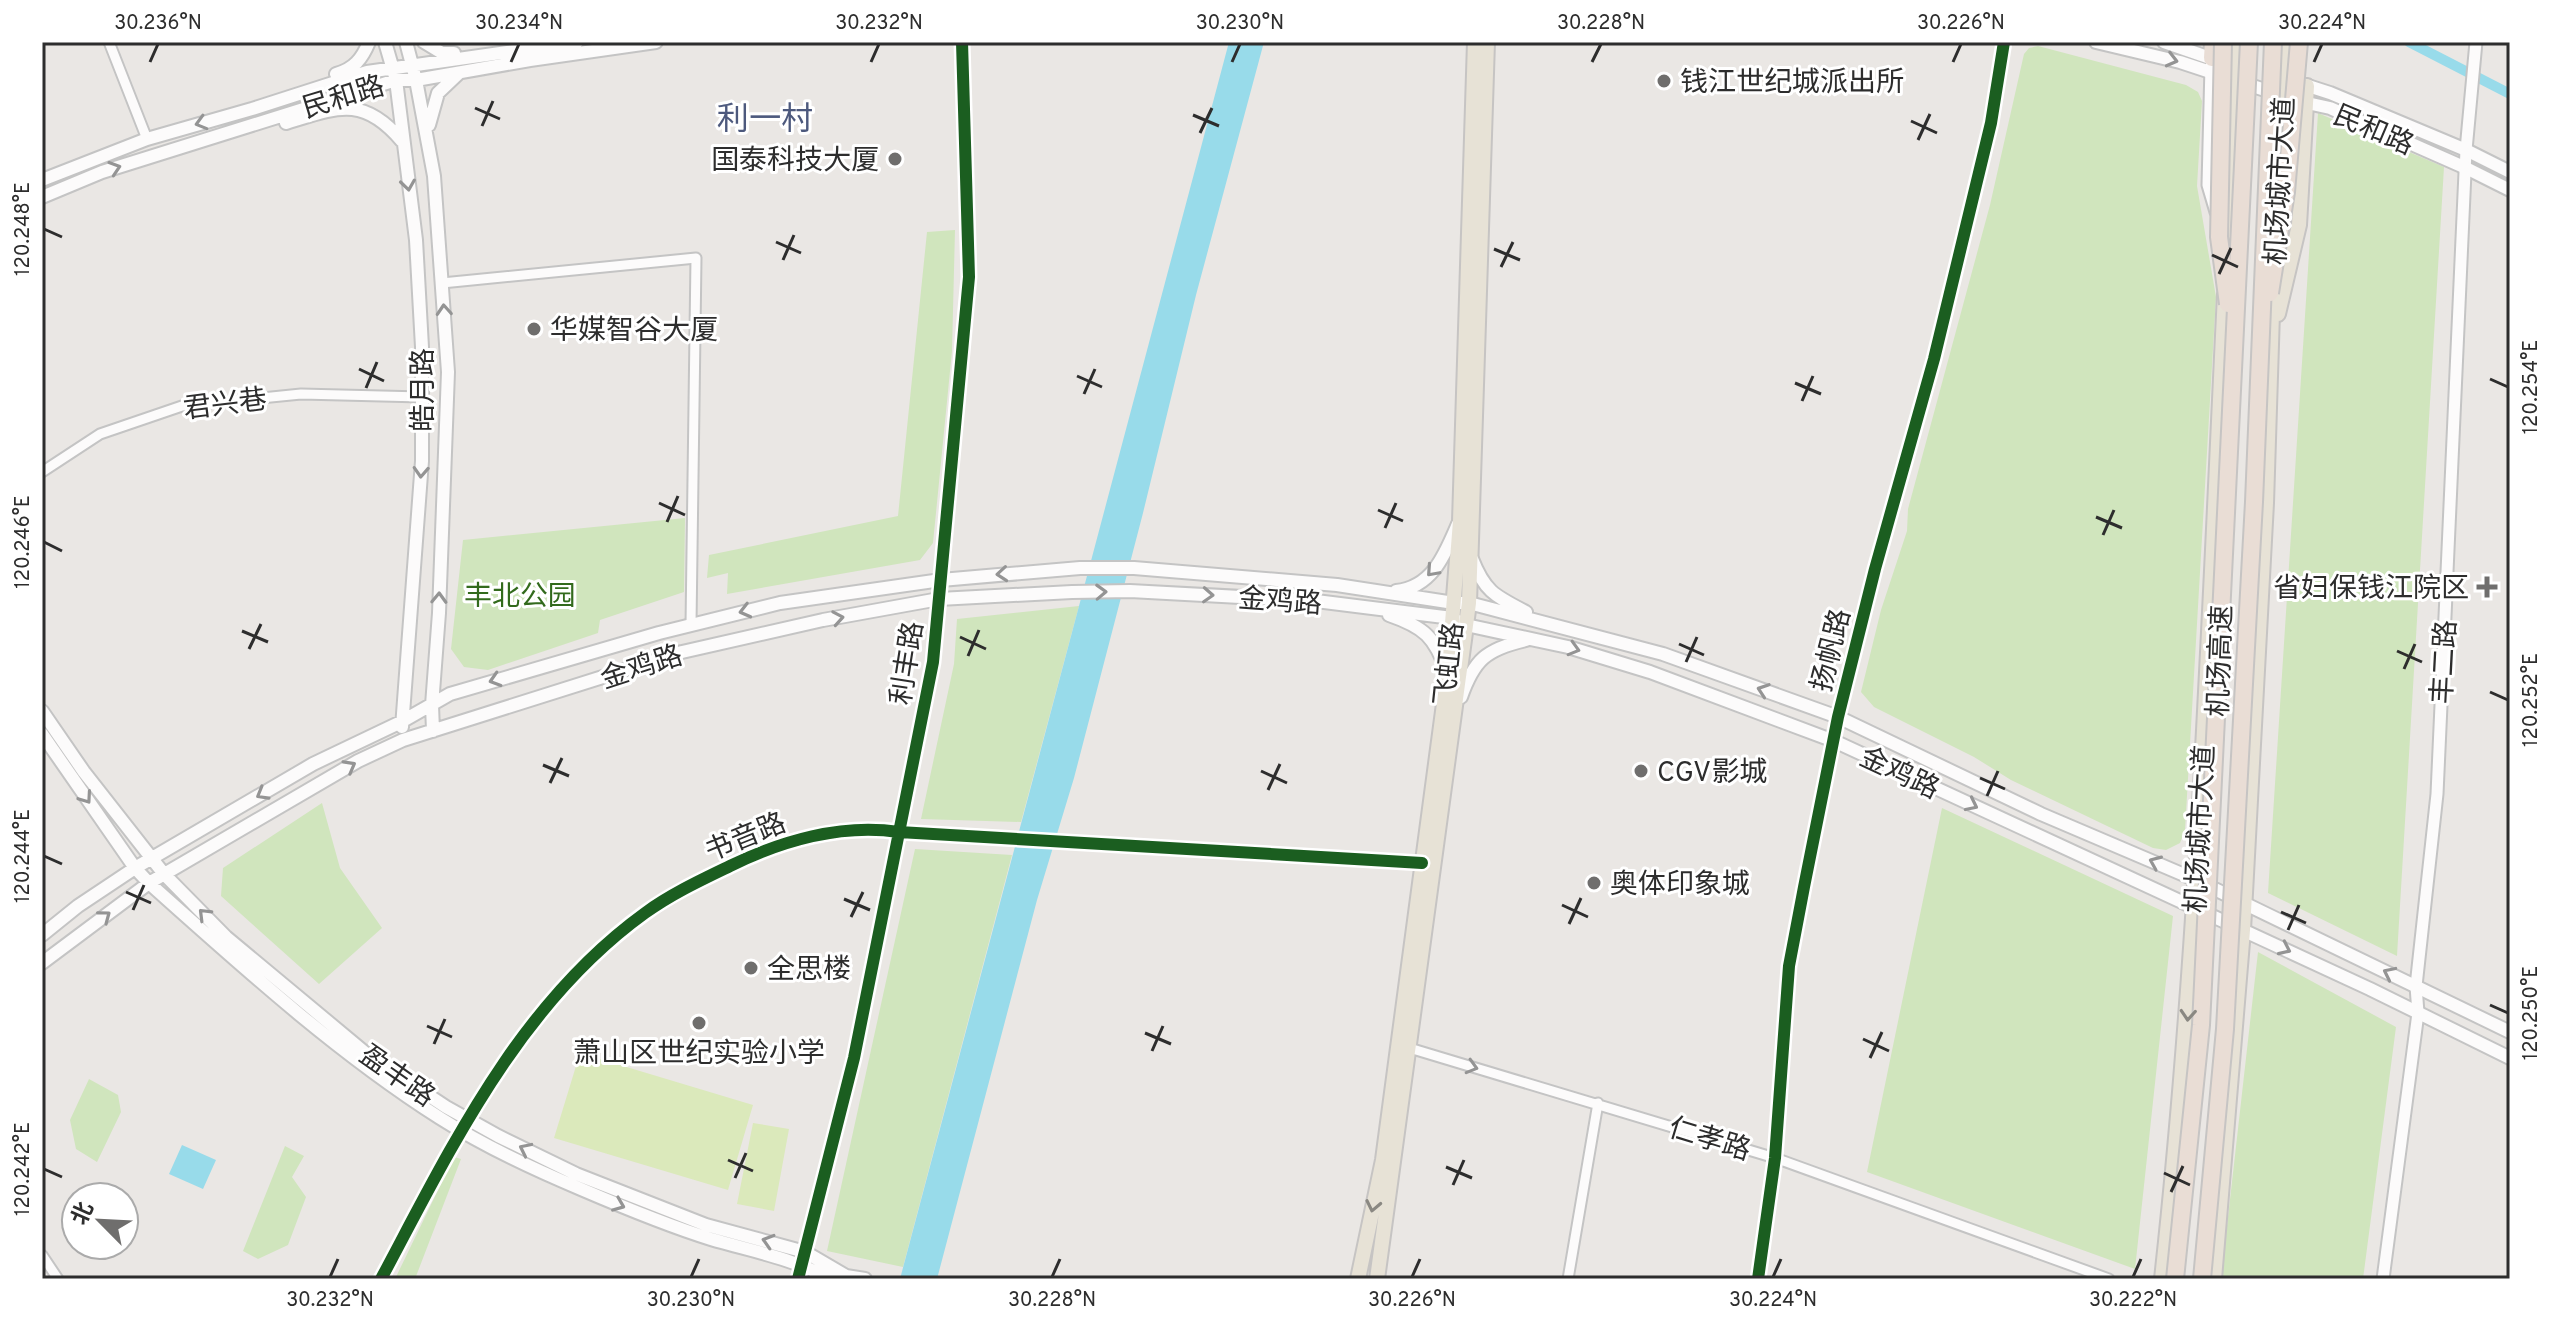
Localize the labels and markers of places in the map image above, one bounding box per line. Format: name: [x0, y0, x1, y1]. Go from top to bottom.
place label: 钱江世纪城派出所: [1680, 66, 1904, 102]
marker: 钱江世纪城派出所: [1655, 72, 1673, 90]
place label: 国泰科技大厦: [711, 144, 879, 180]
marker: 国泰科技大厦: [886, 150, 904, 168]
place label: 华媒智谷大厦: [550, 314, 718, 350]
marker: 华媒智谷大厦: [525, 320, 543, 338]
place label: 省妇保钱江院区: [2273, 572, 2469, 608]
marker: 省妇保钱江院区: [2476, 576, 2498, 598]
place label: CGV影城: [1657, 756, 1767, 792]
marker: CGV影城: [1632, 762, 1650, 780]
place label: 奥体印象城: [1610, 868, 1750, 904]
marker: 奥体印象城: [1585, 874, 1603, 892]
place label: 全思楼: [767, 953, 851, 989]
marker: 全思楼: [742, 959, 760, 977]
marker: 萧山区世纪实验小学: [690, 1014, 708, 1032]
place label: 萧山区世纪实验小学: [573, 1037, 825, 1073]

